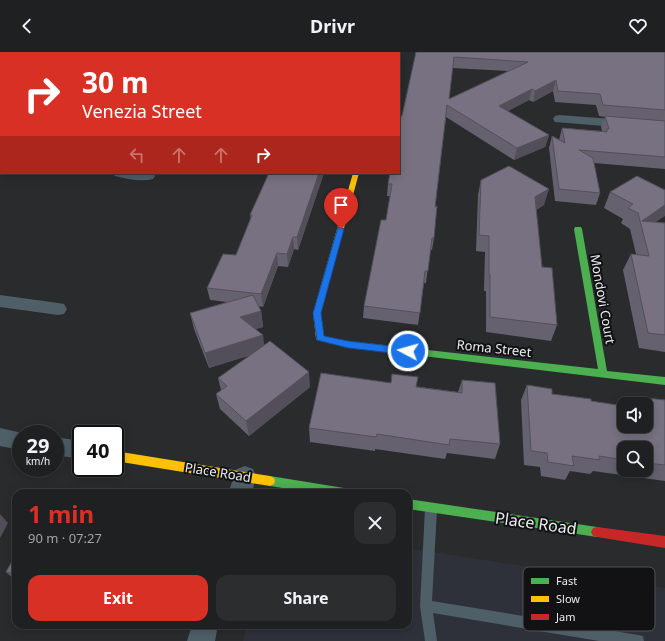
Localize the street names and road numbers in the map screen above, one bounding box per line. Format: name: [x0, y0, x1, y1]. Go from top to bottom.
street label: Mondovi Court: [586, 253, 620, 346]
street label: Roma Street: [456, 335, 533, 361]
street label: Place Road: [184, 458, 252, 486]
street label: Place Road: [494, 506, 578, 540]

